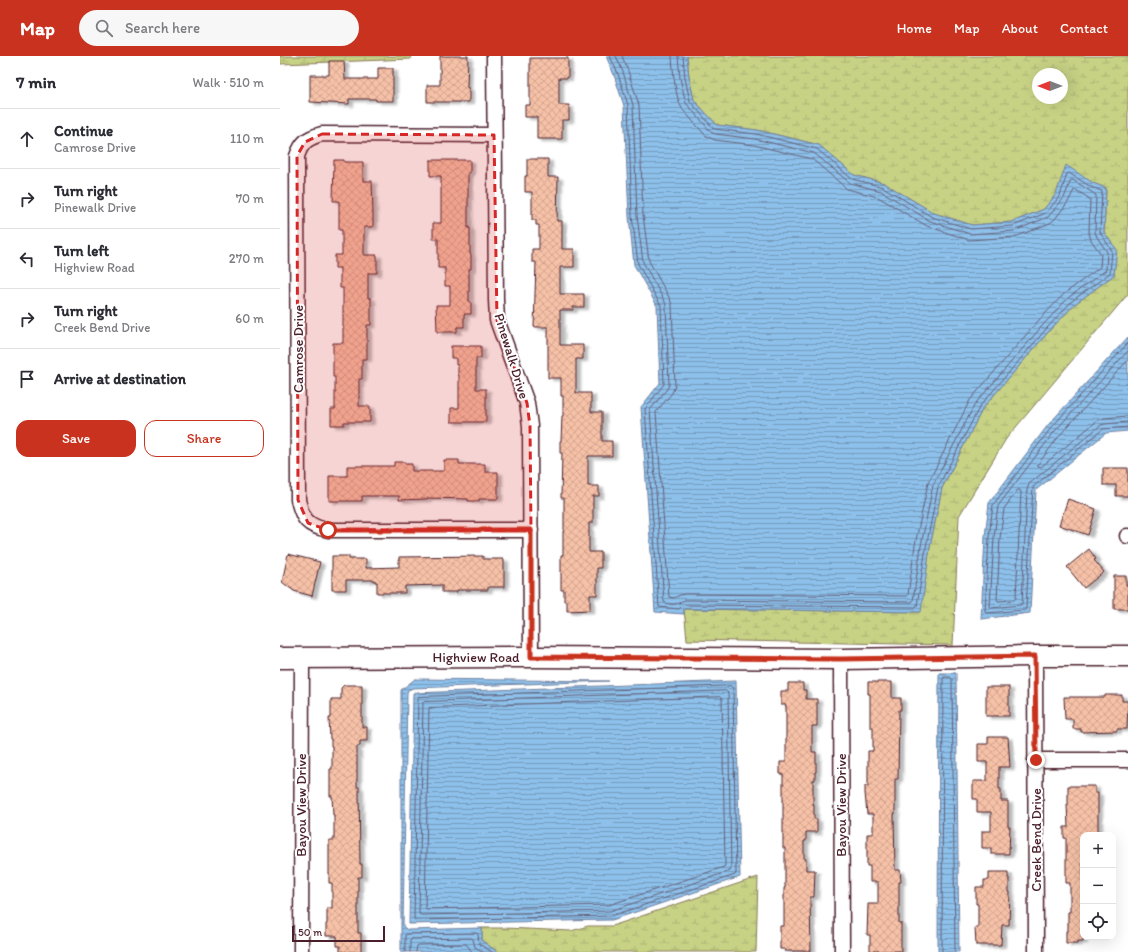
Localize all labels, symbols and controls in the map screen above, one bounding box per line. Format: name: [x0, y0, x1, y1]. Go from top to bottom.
search box: [79, 10, 359, 46]
text: Map: [20, 17, 55, 40]
icon: search: [93, 17, 115, 39]
text: Search here: [125, 19, 200, 37]
text: Home: [897, 20, 932, 37]
text: Map: [954, 20, 980, 37]
text: About: [1002, 20, 1038, 37]
text: Contact: [1060, 20, 1108, 37]
north arrow: [1032, 68, 1068, 104]
text: 7 min: [16, 72, 56, 92]
text: Walk · 510 m: [193, 75, 264, 90]
text: Continue: [54, 122, 113, 140]
icon: ahead: [16, 128, 38, 150]
text: 110 m: [230, 131, 264, 146]
text: Camrose Drive: [54, 140, 136, 155]
text: Turn right: [54, 182, 118, 200]
icon: right: [16, 188, 38, 210]
text: 70 m: [236, 191, 264, 206]
text: Pinewalk Drive: [54, 200, 136, 215]
text: Turn left: [54, 242, 109, 260]
icon: left: [16, 248, 38, 270]
text: 270 m: [229, 251, 264, 266]
text: Highview Road: [54, 260, 135, 275]
text: Turn right: [54, 302, 118, 320]
street label: Camrose Drive: [290, 305, 307, 393]
icon: right: [16, 308, 38, 330]
text: 60 m: [235, 311, 264, 326]
street label: Pinewalk Drive: [490, 311, 533, 401]
text: Creek Bend Drive: [54, 320, 150, 335]
icon: arrive: [16, 368, 38, 390]
text: Arrive at destination: [54, 370, 186, 388]
button: Save: [16, 420, 136, 457]
button: Share: [144, 420, 264, 457]
route start: [319, 521, 337, 539]
street label: Highview Road: [432, 649, 520, 666]
route end: [1027, 751, 1045, 769]
street label: Bayou View Drive: [293, 753, 310, 857]
street label: Bayou View Drive: [833, 753, 850, 857]
street label: Creek Bend Drive: [1028, 788, 1045, 892]
map controls: [1080, 832, 1116, 940]
button: +: [1080, 832, 1116, 868]
button: −: [1080, 868, 1116, 904]
button: locate: [1080, 904, 1116, 940]
scale bar: [292, 924, 385, 943]
text: 50 m: [298, 926, 322, 939]

